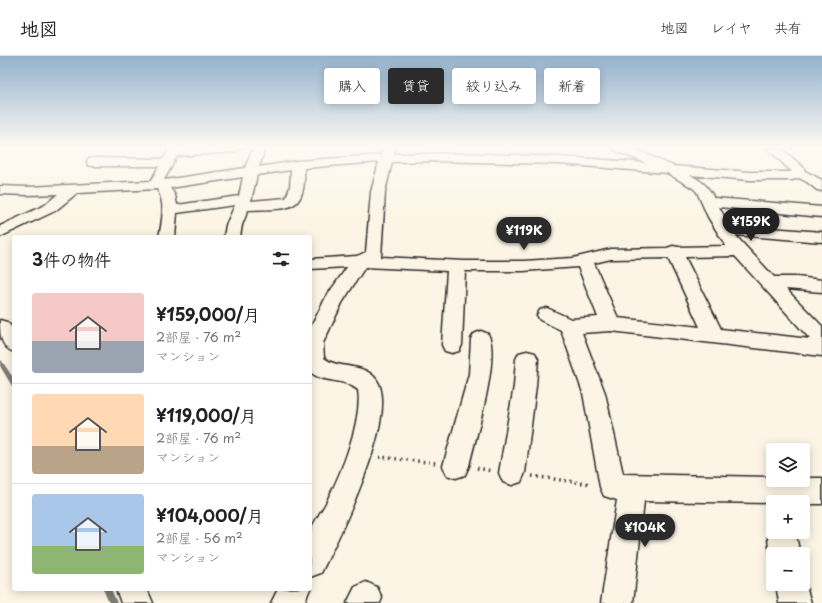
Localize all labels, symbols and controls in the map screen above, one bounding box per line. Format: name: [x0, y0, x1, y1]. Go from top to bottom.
text: 地図: [20, 14, 58, 42]
text: 地図: [661, 17, 689, 38]
text: レイヤ: [711, 17, 752, 38]
text: 共有: [774, 17, 802, 38]
chip: 購入: [324, 68, 380, 104]
chip: 賃貸: [388, 68, 444, 104]
chip: 絞り込み: [452, 68, 536, 104]
chip: 新着: [544, 68, 600, 104]
pin: ¥159K: [723, 208, 779, 242]
text: ¥159K: [731, 211, 771, 230]
pin: ¥119K: [496, 217, 552, 251]
text: ¥119K: [505, 220, 543, 239]
text: 3件の物件: [32, 246, 111, 272]
icon: filters: [270, 248, 292, 270]
text: ¥159,000/月: [156, 301, 260, 327]
icon: home: [64, 309, 112, 357]
text: 2部屋 · 76 m²: [156, 327, 241, 346]
text: マンション: [156, 346, 220, 365]
text: ¥119,000/月: [156, 402, 257, 428]
icon: home: [64, 410, 112, 458]
text: 2部屋 · 76 m²: [156, 428, 241, 447]
map controls: [766, 443, 810, 591]
button: layers: [766, 443, 810, 487]
text: マンション: [156, 447, 220, 466]
button: +: [766, 495, 810, 539]
text: ¥104,000/月: [156, 502, 264, 528]
icon: home: [64, 510, 112, 558]
pin: ¥104K: [617, 514, 673, 548]
text: ¥104K: [624, 517, 666, 536]
text: 2部屋 · 56 m²: [156, 528, 243, 547]
text: マンション: [156, 547, 220, 566]
button: −: [766, 547, 810, 591]

